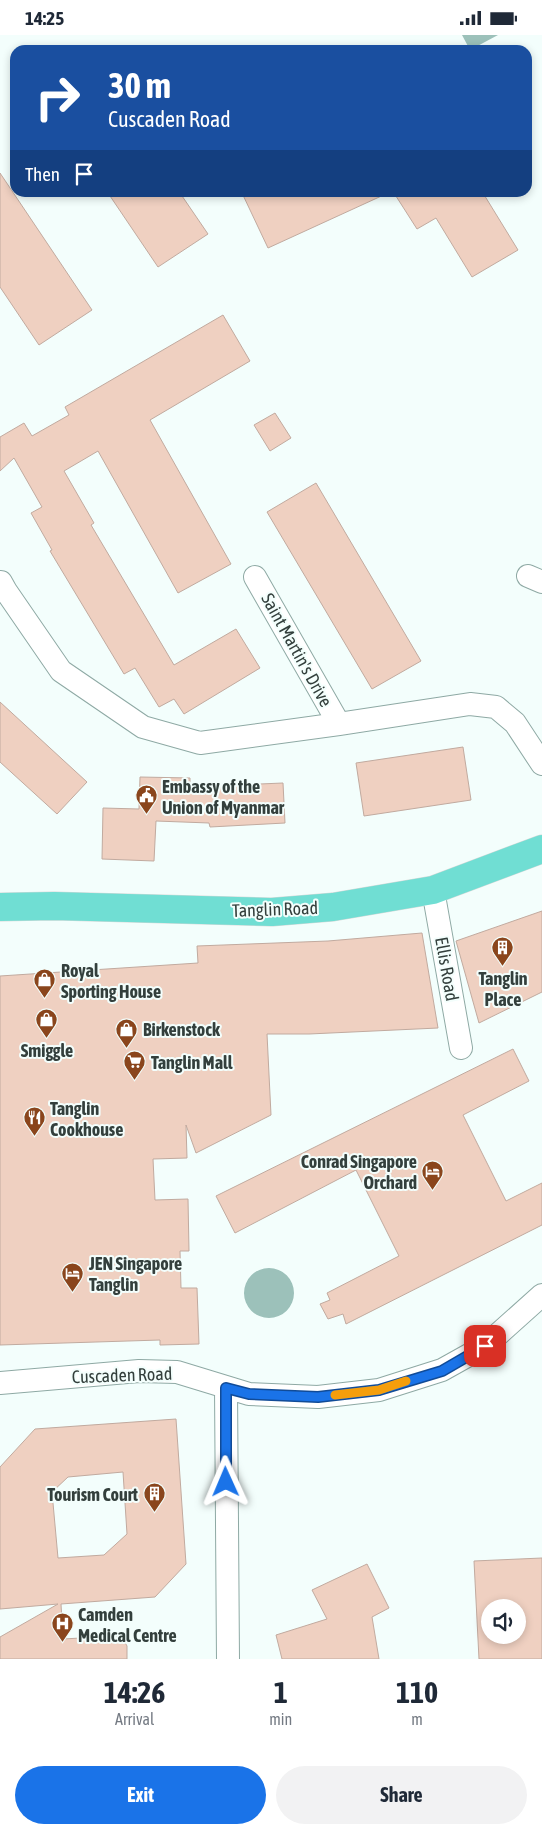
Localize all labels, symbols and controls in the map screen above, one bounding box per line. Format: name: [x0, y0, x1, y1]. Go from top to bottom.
text: 14:25: [25, 7, 64, 29]
icon: right: [25, 65, 90, 130]
text: 30 m: [108, 65, 171, 105]
text: Cuscaden Road: [108, 106, 231, 132]
icon: arrive: [70, 160, 98, 188]
text: Then: [25, 163, 60, 185]
street label: Saint Martin's Drive: [257, 590, 337, 710]
place label: Embassy of the Union of Myanmar: [162, 776, 285, 818]
public building icon: Embassy of the Union of Myanmar: [134, 784, 158, 815]
street label: Tanglin Road: [232, 897, 318, 921]
street label: Ellis Road: [431, 935, 463, 1003]
building icon: Tanglin Place: [491, 936, 515, 967]
place label: Royal Sporting House: [61, 960, 161, 1002]
shop icon: Royal Sporting House: [33, 968, 57, 999]
place label: Tanglin Place: [478, 968, 528, 1010]
shop icon: Smiggle: [35, 1008, 59, 1039]
shop icon: Birkenstock: [115, 1017, 139, 1048]
place label: Birkenstock: [143, 1019, 221, 1040]
place label: Smiggle: [21, 1040, 73, 1061]
supermarket icon: Tanglin Mall: [123, 1050, 147, 1081]
place label: Tanglin Mall: [151, 1052, 233, 1073]
place label: Tanglin Cookhouse: [50, 1098, 123, 1140]
restaurant icon: Tanglin Cookhouse: [22, 1106, 46, 1137]
place label: Conrad Singapore Orchard: [301, 1151, 417, 1193]
hotel icon: Conrad Singapore Orchard: [421, 1159, 445, 1190]
place label: JEN Singapore Tanglin: [88, 1253, 182, 1295]
hotel icon: JEN Singapore Tanglin: [61, 1261, 85, 1292]
pin: [464, 1325, 506, 1367]
icon: arrive: [471, 1332, 499, 1360]
street label: Cuscaden Road: [71, 1363, 173, 1387]
position arrow: [199, 1455, 251, 1507]
building icon: Tourism Court: [142, 1482, 166, 1513]
place label: Tourism Court: [47, 1484, 139, 1505]
map controls: [481, 1599, 526, 1644]
button: sound: [481, 1599, 526, 1644]
place label: Camden Medical Centre: [78, 1604, 177, 1646]
hospital icon: Camden Medical Centre: [50, 1612, 74, 1643]
text: 14:26: [104, 1675, 165, 1709]
text: 1: [274, 1675, 288, 1709]
text: 110: [396, 1675, 438, 1709]
text: Arrival: [115, 1710, 154, 1728]
text: min: [269, 1710, 292, 1728]
text: m: [411, 1710, 423, 1728]
button: Exit: [15, 1766, 266, 1824]
button: Share: [276, 1766, 527, 1824]

